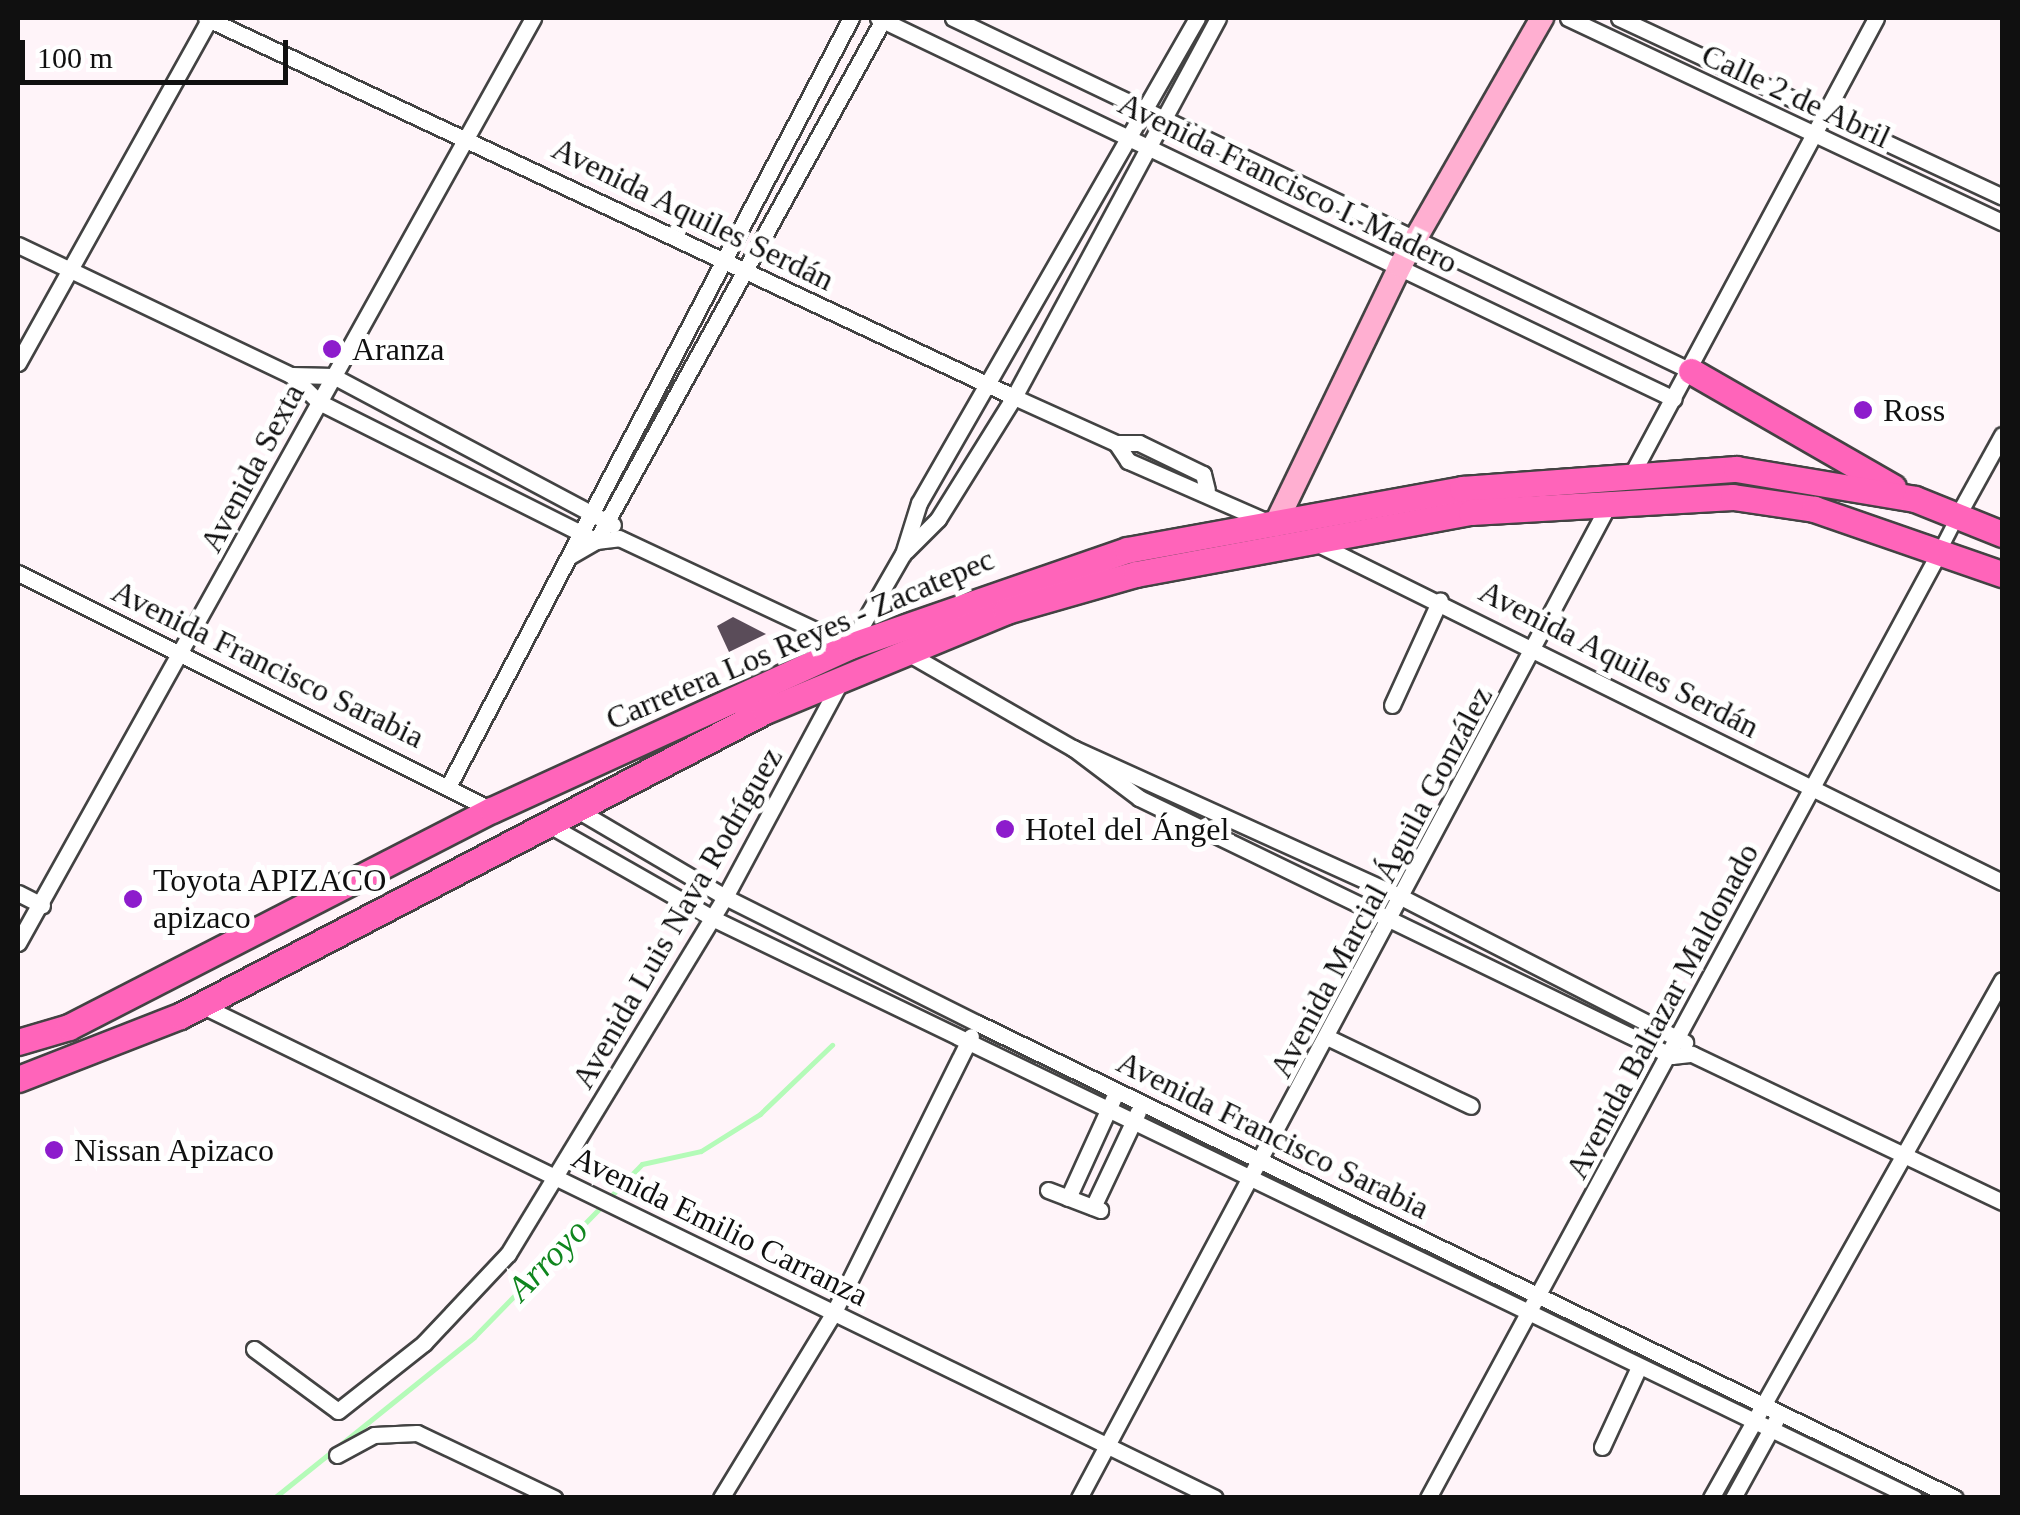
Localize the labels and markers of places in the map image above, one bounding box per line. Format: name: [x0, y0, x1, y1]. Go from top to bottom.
place label: Aranza: [352, 330, 444, 368]
marker: Aranza: [321, 338, 343, 360]
place label: Ross: [1883, 391, 1945, 429]
marker: Ross: [1852, 399, 1874, 421]
place label: Hotel del Ángel: [1025, 810, 1229, 848]
marker: Hotel del Ángel: [994, 818, 1016, 840]
place label: Toyota APIZACO apizaco: [153, 862, 388, 937]
marker: Toyota APIZACO apizaco: [122, 888, 144, 910]
place label: Nissan Apizaco: [74, 1131, 276, 1169]
marker: Nissan Apizaco: [43, 1139, 65, 1161]

